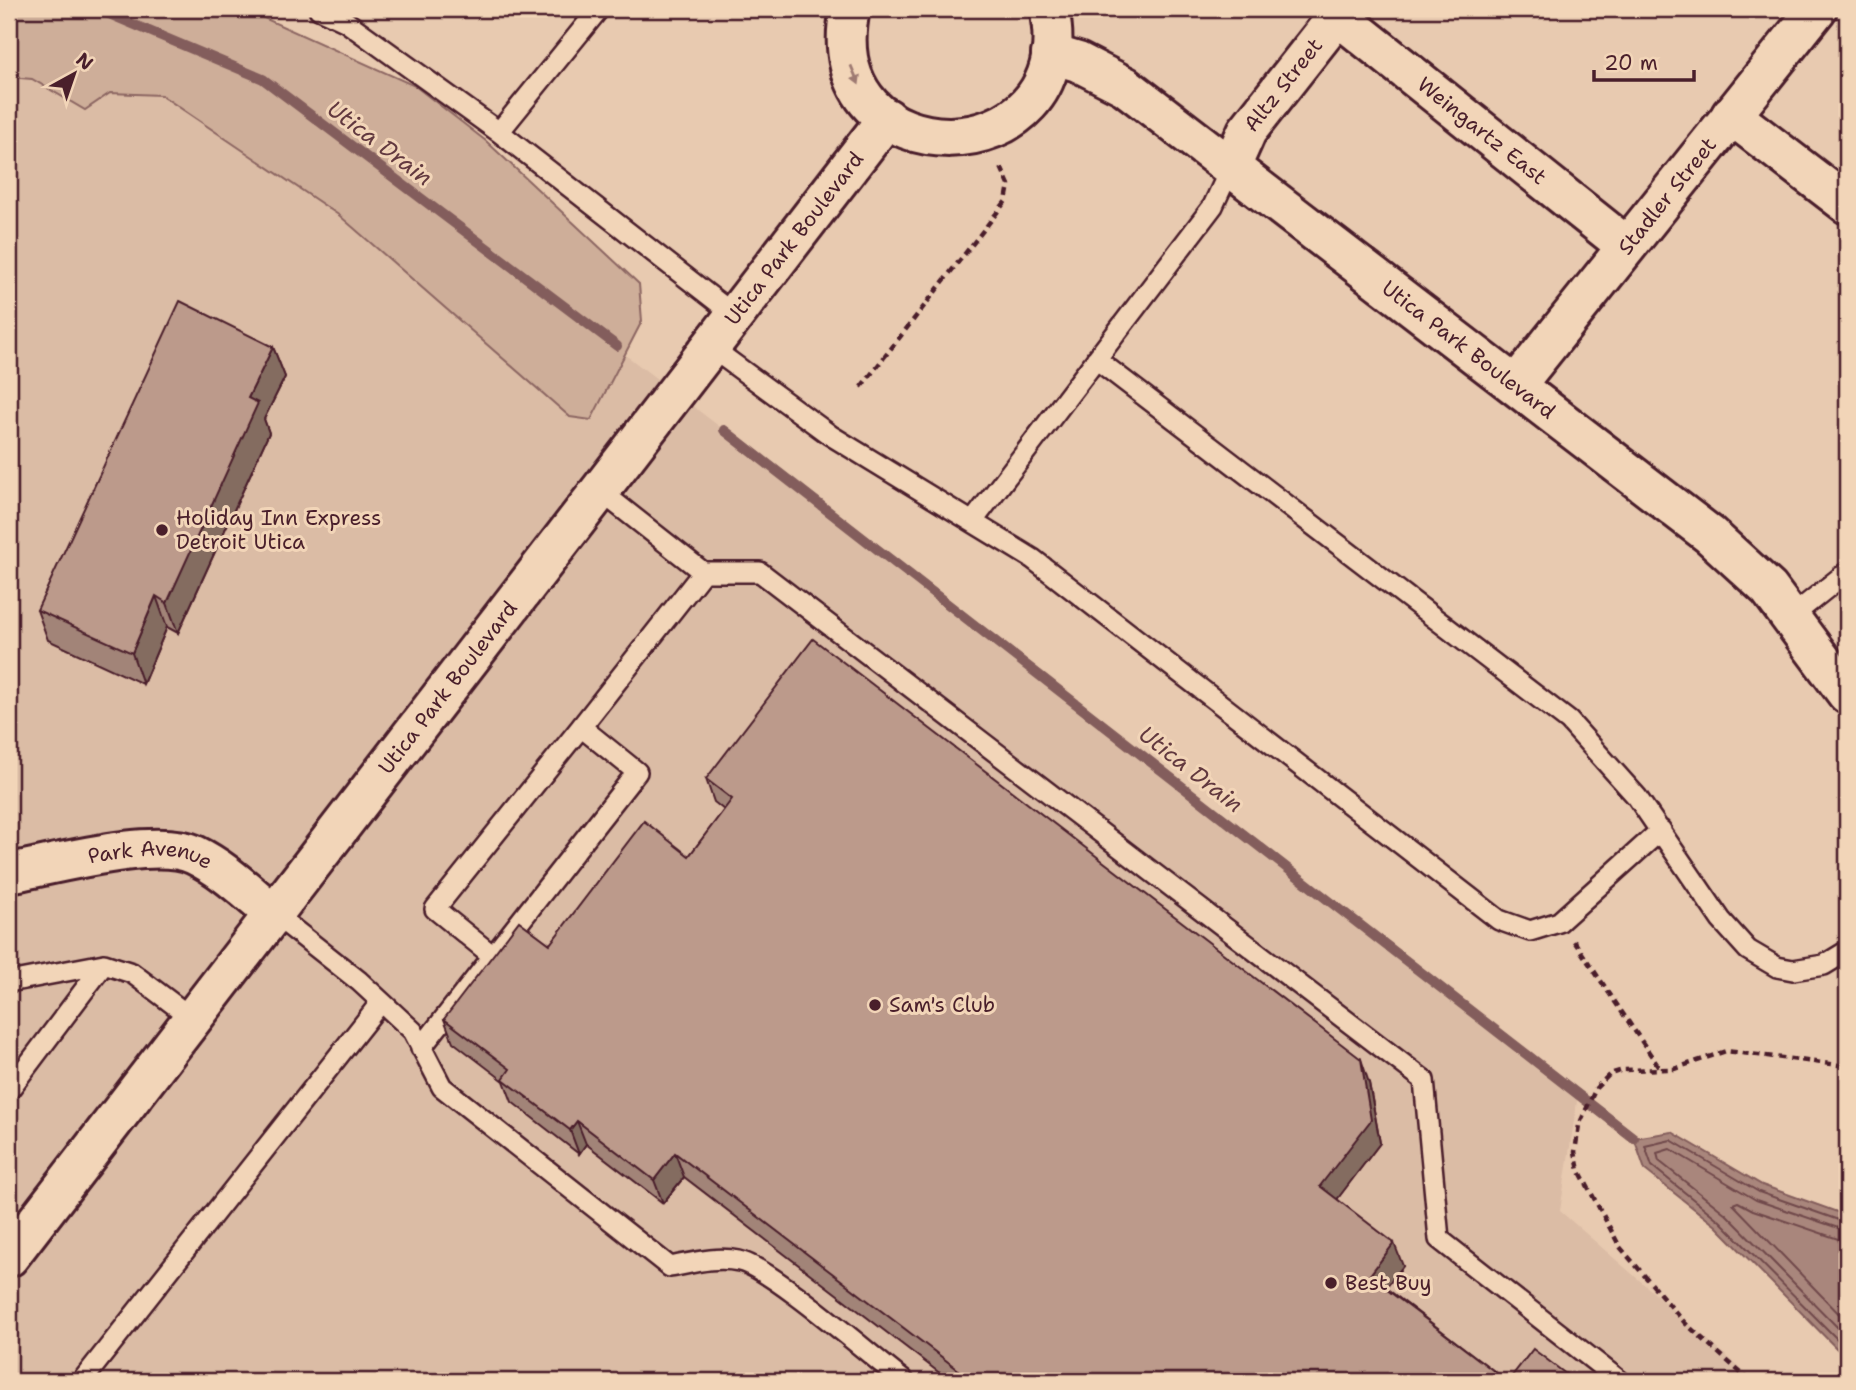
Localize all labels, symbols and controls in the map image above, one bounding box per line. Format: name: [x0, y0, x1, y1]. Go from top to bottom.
street label: Altz Street: [1238, 32, 1329, 138]
north arrow: [38, 38, 108, 108]
scale bar: [1594, 38, 1693, 82]
text: N: [71, 47, 98, 76]
text: 20 m: [1604, 49, 1658, 77]
one-way arrow: [849, 65, 860, 86]
street label: Weingartz East: [1411, 71, 1552, 191]
water label: Utica Drain: [321, 94, 439, 192]
street label: Stadler Street: [1612, 132, 1723, 261]
street label: Utica Park Boulevard: [718, 146, 870, 331]
street label: Utica Park Boulevard: [1376, 274, 1561, 425]
place label: Holiday Inn Express Detroit Utica: [176, 504, 381, 556]
marker: Holiday Inn Express Detroit Utica: [154, 522, 170, 538]
street label: Utica Park Boulevard: [372, 595, 524, 780]
water label: Utica Drain: [1133, 719, 1249, 819]
street label: Park Avenue: [86, 835, 218, 876]
place label: Sam's Club: [889, 991, 995, 1019]
marker: Sam's Club: [867, 997, 883, 1013]
place label: Best Buy: [1345, 1269, 1432, 1297]
marker: Best Buy: [1323, 1275, 1339, 1291]

